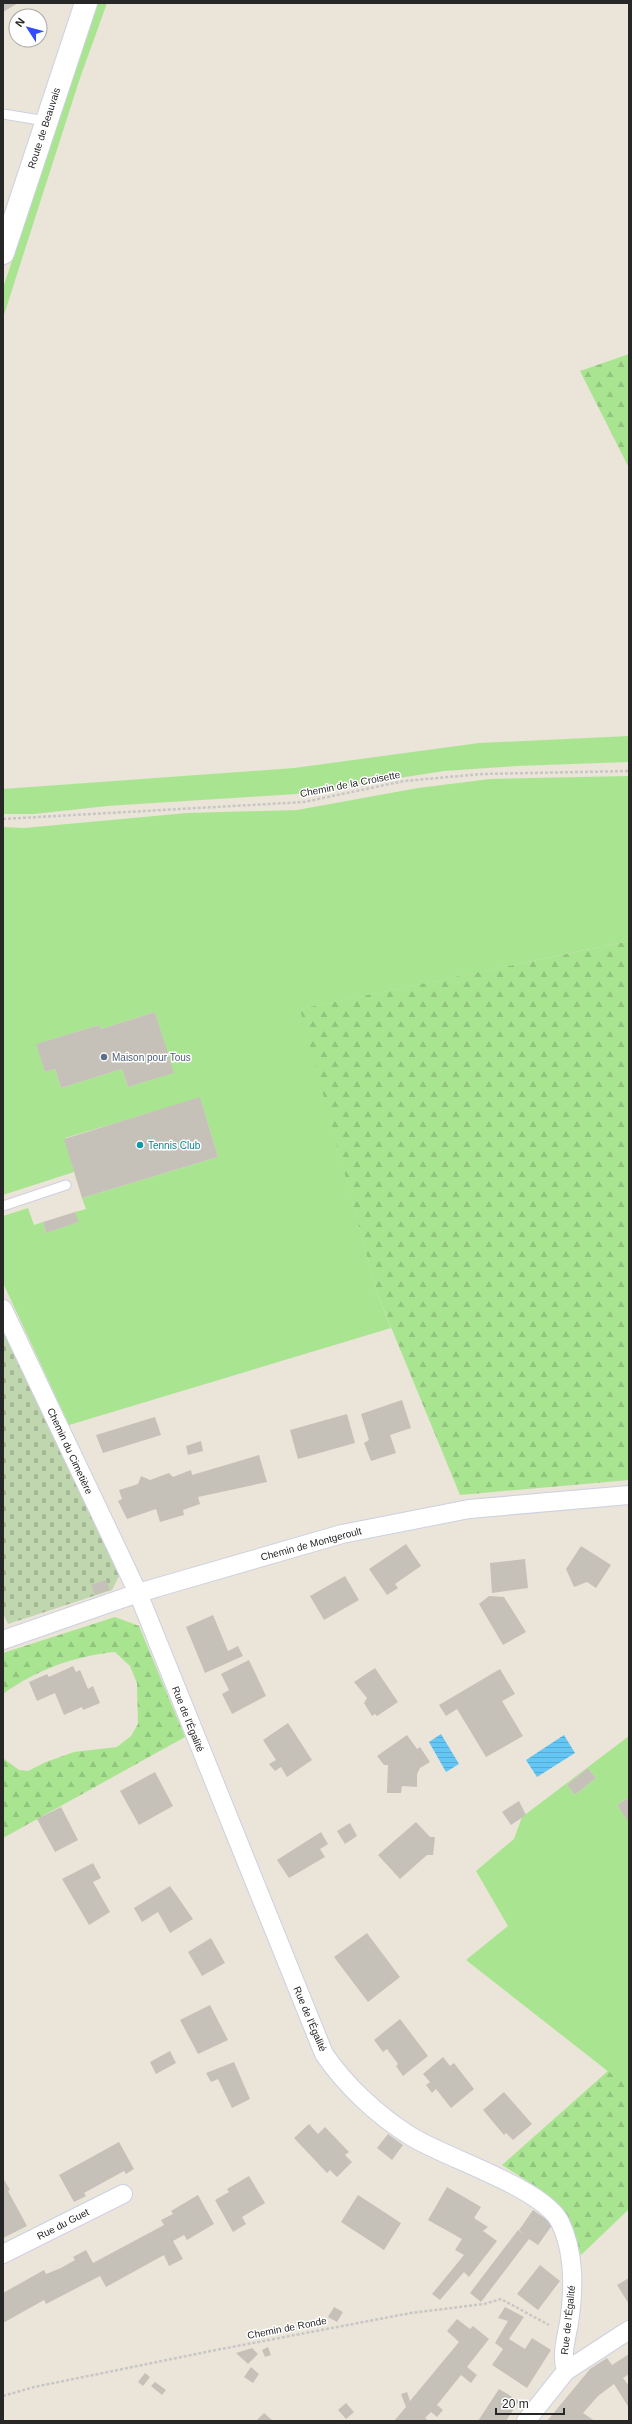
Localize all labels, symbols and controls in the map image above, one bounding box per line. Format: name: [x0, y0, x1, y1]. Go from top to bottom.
north arrow: [8, 8, 48, 48]
text: N: [13, 15, 27, 29]
street label: Route de Beauvais: [26, 86, 62, 170]
street label: Chemin de la Croisette: [299, 769, 401, 799]
marker: Maison pour Tous: [99, 1052, 109, 1062]
place label: Maison pour Tous: [112, 1052, 191, 1063]
marker: Tennis Club: [135, 1140, 145, 1150]
place label: Tennis Club: [148, 1140, 201, 1151]
street label: Chemin du Cimetière: [45, 1406, 95, 1496]
street label: Chemin de Montgeroult: [259, 1525, 363, 1563]
street label: Rue de l'Égalité: [170, 1684, 207, 1754]
street label: Rue de l'Égalité: [291, 1984, 330, 2054]
street label: Rue du Guet: [35, 2206, 91, 2242]
street label: Rue de l'Égalité: [558, 2284, 577, 2355]
street label: Chemin de Ronde: [246, 2315, 328, 2341]
scale bar: [496, 2390, 564, 2416]
text: 20 m: [502, 2397, 529, 2411]

